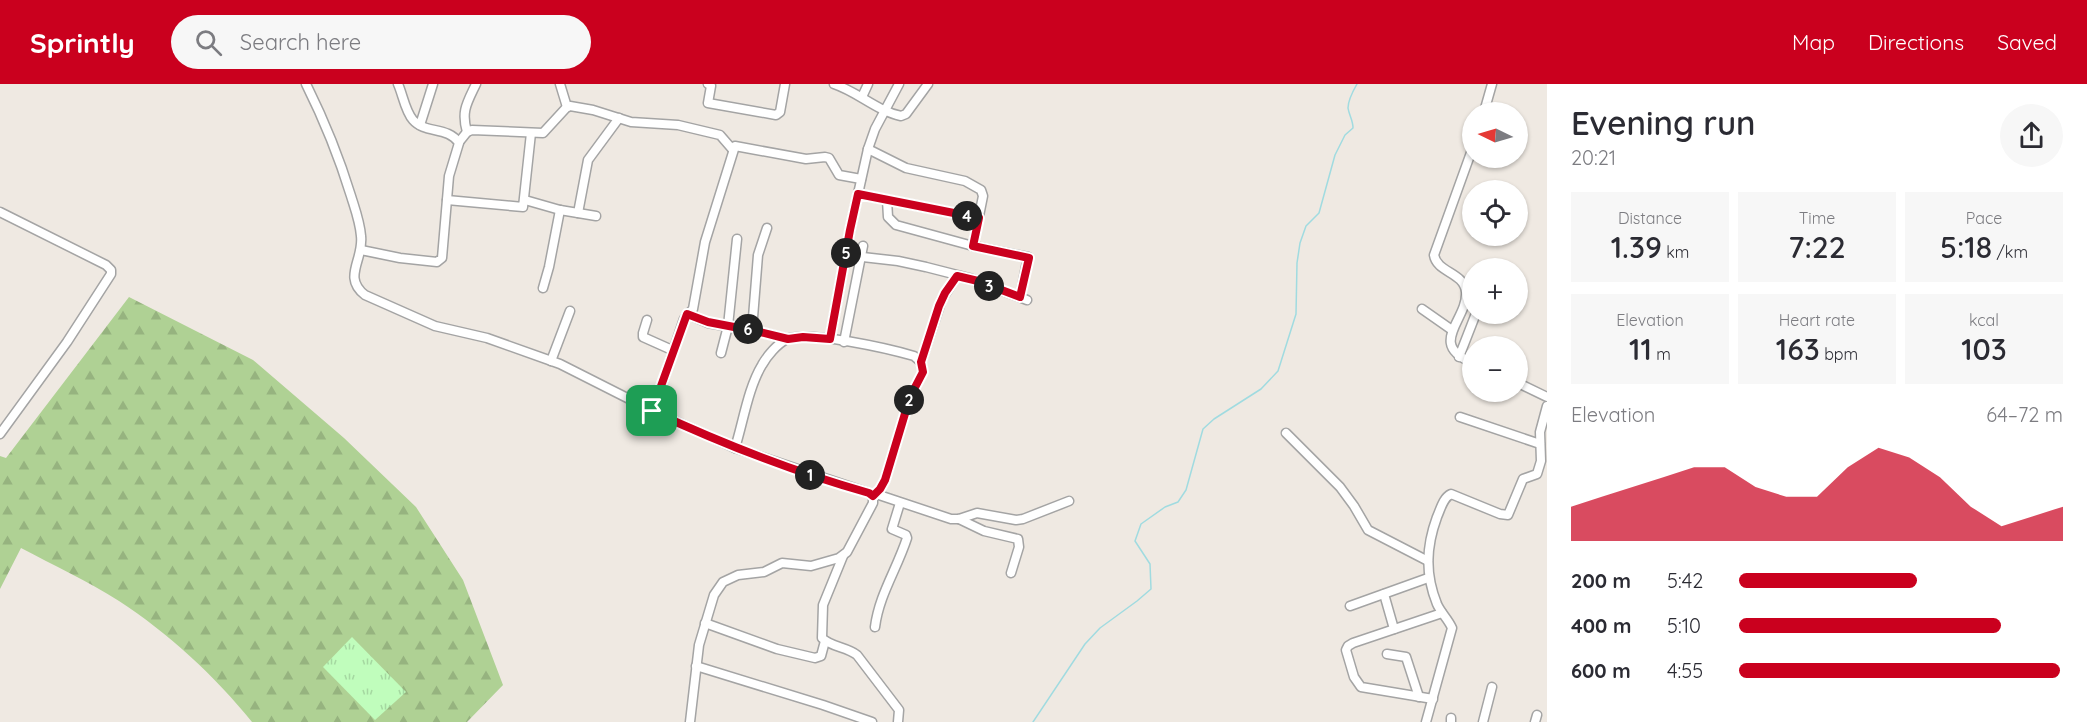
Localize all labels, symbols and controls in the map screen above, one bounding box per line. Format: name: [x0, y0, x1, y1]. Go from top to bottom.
search box: [171, 15, 591, 69]
text: Sprintly: [30, 25, 135, 60]
icon: search: [192, 26, 225, 59]
text: Search here: [240, 28, 361, 56]
text: Map: [1792, 29, 1835, 55]
text: Directions: [1868, 29, 1964, 55]
text: Saved: [1997, 29, 2057, 55]
north arrow: [1462, 102, 1528, 168]
map controls: [1462, 102, 1528, 402]
text: Evening run: [1571, 102, 1756, 143]
button: share: [2000, 104, 2063, 167]
text: 20:21: [1571, 145, 1616, 170]
button: locate: [1462, 180, 1528, 246]
pin: 4: [952, 201, 982, 231]
text: 4: [962, 206, 972, 226]
text: Distance: [1618, 208, 1682, 228]
text: Time: [1799, 208, 1835, 228]
text: Pace: [1966, 208, 2002, 228]
text: 1.39: [1611, 228, 1662, 266]
text: 7:22: [1788, 228, 1846, 266]
text: 5:18: [1940, 228, 1992, 266]
pin: 5: [831, 238, 861, 268]
text: km: [1662, 242, 1689, 262]
text: /km: [1992, 242, 2028, 262]
text: 5: [841, 243, 851, 263]
button: +: [1462, 258, 1528, 324]
pin: 3: [974, 271, 1004, 301]
text: 3: [985, 276, 993, 296]
text: Elevation: [1616, 310, 1684, 330]
text: Heart rate: [1779, 310, 1855, 330]
text: kcal: [1969, 310, 1999, 330]
pin: 6: [733, 314, 763, 344]
text: 6: [744, 319, 752, 339]
text: 11: [1629, 330, 1652, 368]
text: 163: [1776, 330, 1820, 368]
text: 103: [1961, 330, 2007, 368]
button: −: [1462, 336, 1528, 402]
text: m: [1652, 344, 1671, 364]
text: bpm: [1820, 344, 1858, 364]
pin: [626, 385, 677, 436]
pin: 2: [894, 385, 924, 415]
text: 2: [904, 390, 914, 410]
icon: arrive: [635, 394, 668, 427]
text: Elevation: [1571, 402, 1655, 427]
text: 64–72 m: [1986, 402, 2063, 427]
pin: 1: [795, 460, 825, 490]
text: 1: [807, 465, 813, 485]
text: 200 m: [1571, 568, 1631, 593]
text: 5:42: [1667, 568, 1703, 593]
text: 400 m: [1571, 613, 1631, 638]
text: 5:10: [1667, 613, 1701, 638]
text: 600 m: [1571, 658, 1631, 683]
text: 4:55: [1667, 658, 1703, 683]

